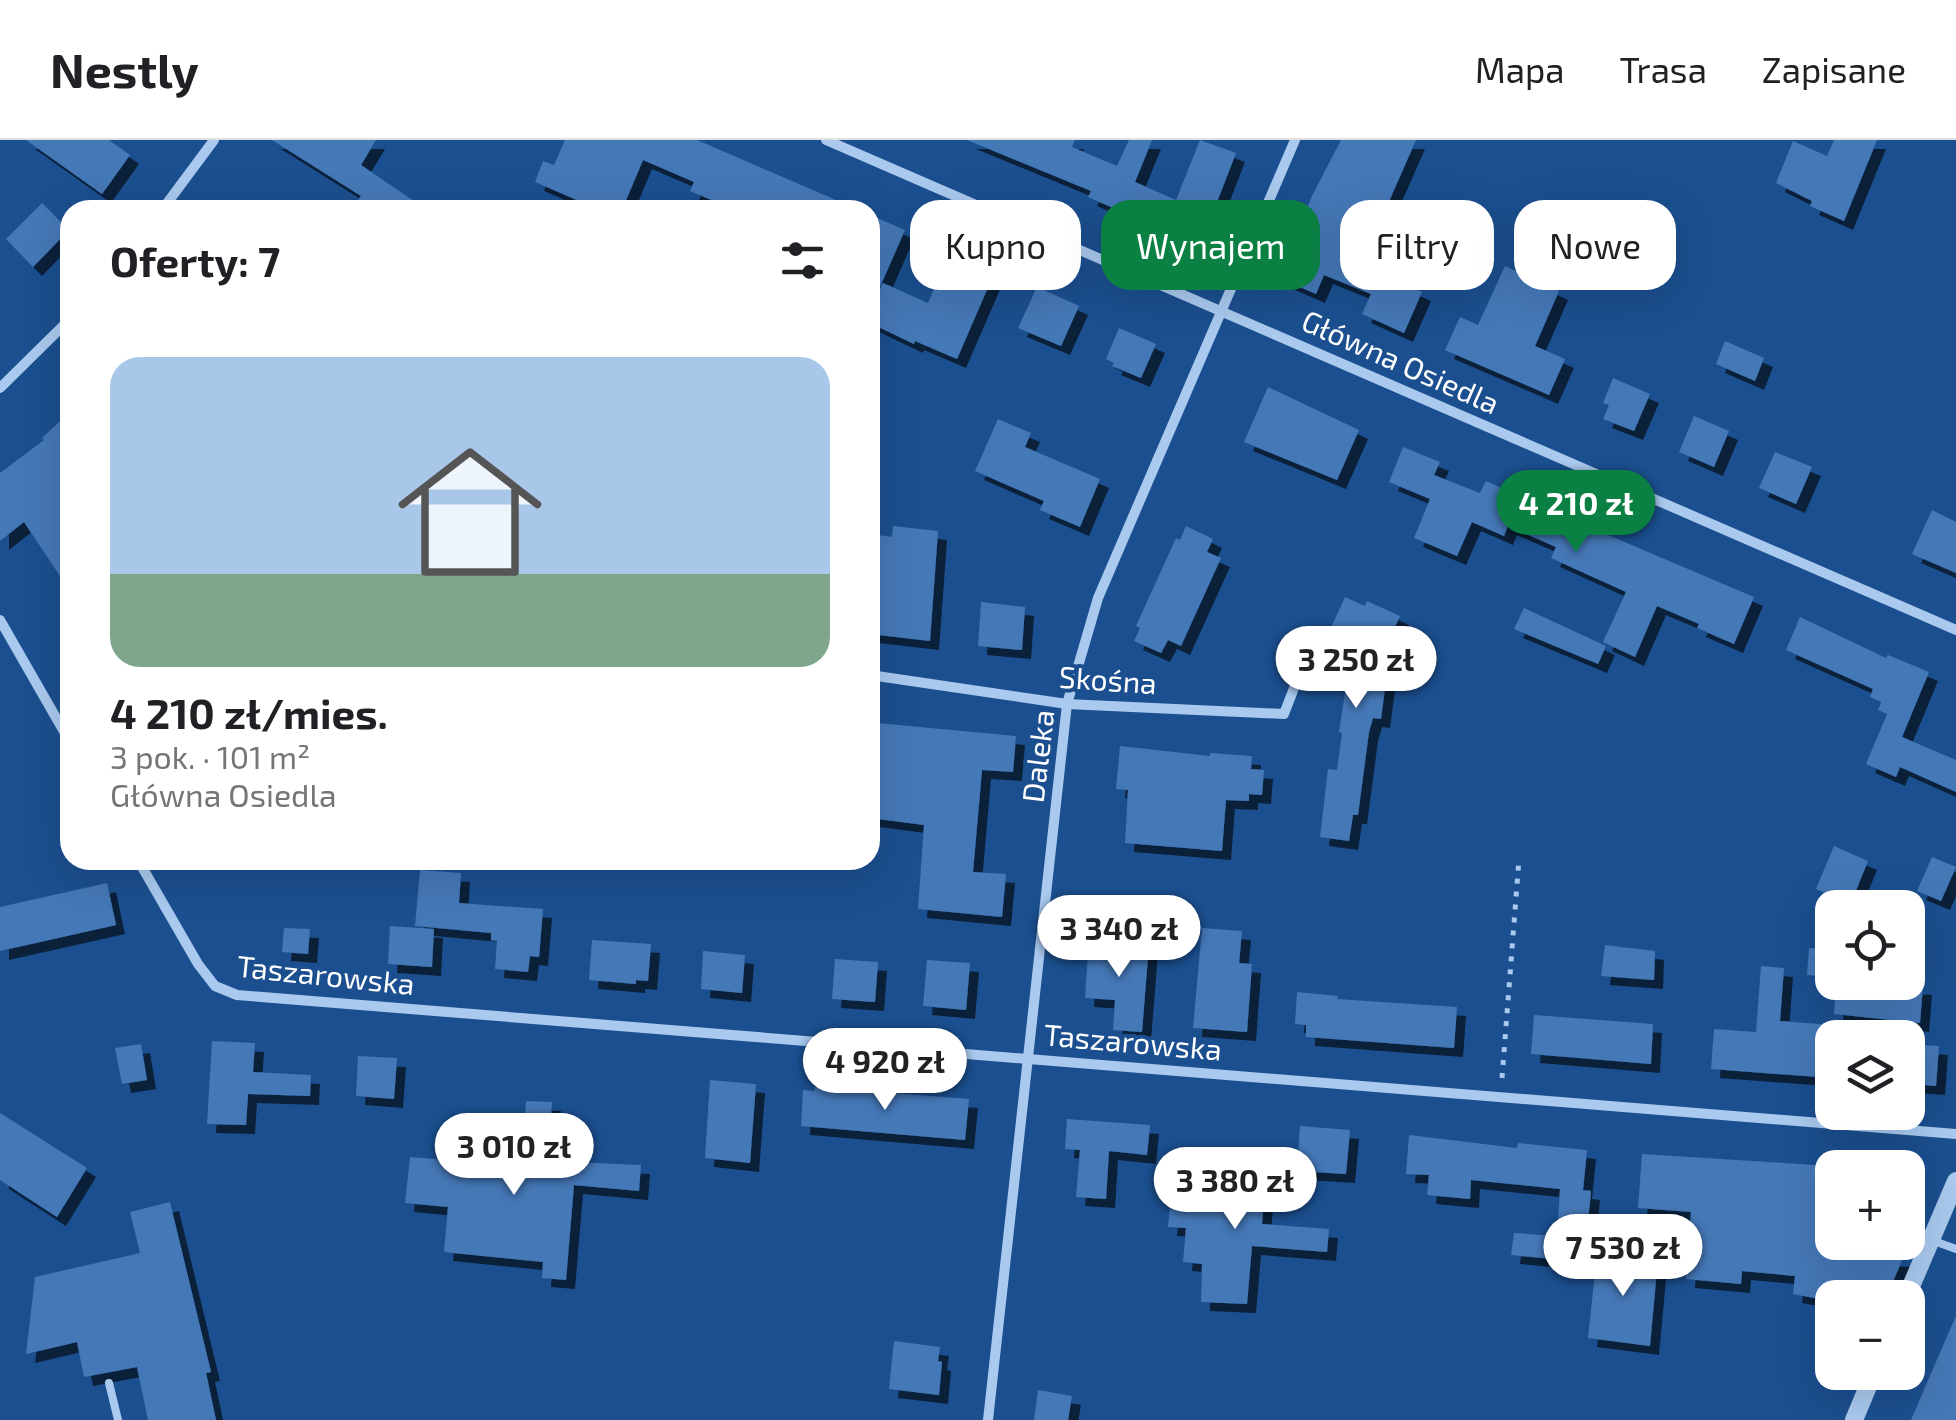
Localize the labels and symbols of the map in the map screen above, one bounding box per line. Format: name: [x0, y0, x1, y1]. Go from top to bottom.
street label: Główna Osiedla: [1297, 301, 1505, 421]
pin: 4 210 zł: [1473, 470, 1679, 555]
pin: 3 250 zł: [1253, 626, 1459, 711]
street label: Skośna: [1058, 658, 1158, 700]
street label: Daleka: [1013, 708, 1061, 804]
pin: 3 340 zł: [1016, 895, 1222, 980]
street label: Taszarowska: [235, 947, 417, 1001]
street label: Taszarowska: [1043, 1015, 1223, 1067]
pin: 4 920 zł: [782, 1028, 988, 1113]
pin: 3 010 zł: [411, 1113, 617, 1198]
pin: 3 380 zł: [1132, 1147, 1338, 1232]
pin: 7 530 zł: [1520, 1214, 1726, 1299]

